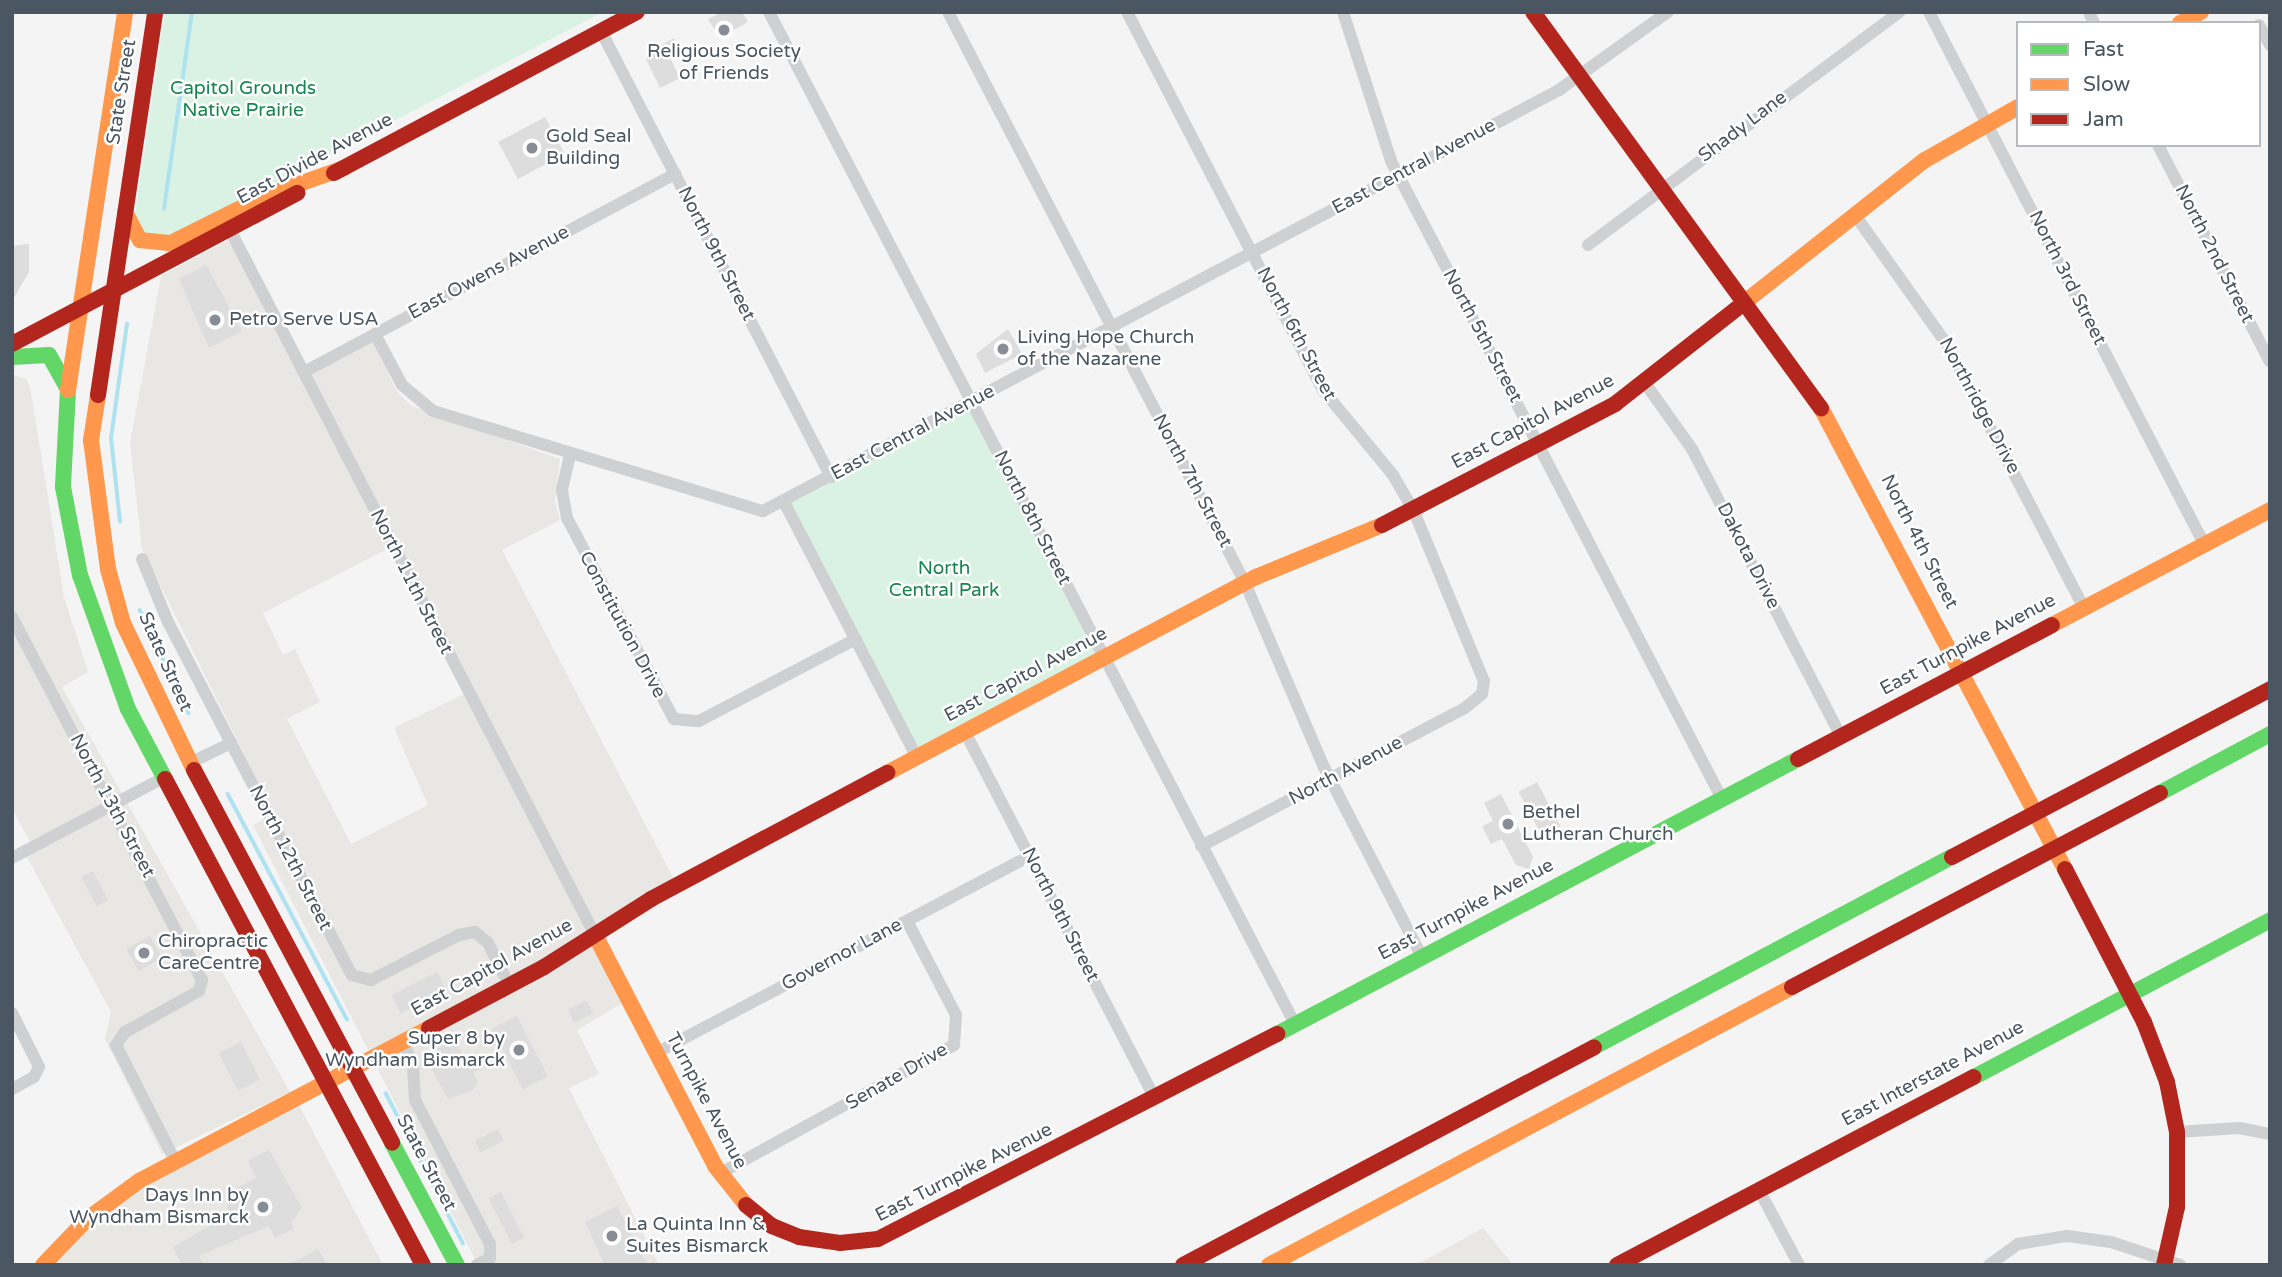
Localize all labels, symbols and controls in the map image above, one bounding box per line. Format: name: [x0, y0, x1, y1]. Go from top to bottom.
legend: [2016, 21, 2261, 147]
marker: Religious Society of Friends: [716, 22, 732, 38]
text: Fast: [2083, 37, 2124, 62]
street label: State Street: [102, 38, 142, 146]
place label: Religious Society of Friends: [647, 41, 801, 85]
text: Slow: [2083, 72, 2130, 97]
park label: Capitol Grounds Native Prairie: [170, 78, 316, 122]
street label: Shady Lane: [1694, 86, 1792, 168]
text: Jam: [2083, 107, 2124, 132]
street label: East Divide Avenue: [233, 108, 397, 210]
street label: East Central Avenue: [1328, 114, 1500, 220]
place label: Gold Seal Building: [546, 126, 631, 170]
marker: Gold Seal Building: [524, 140, 540, 156]
street label: North 2nd Street: [2169, 181, 2259, 327]
street label: North 9th Street: [672, 183, 760, 325]
street label: North 3rd Street: [2023, 207, 2111, 349]
street label: East Owens Avenue: [405, 221, 573, 325]
street label: North 6th Street: [1251, 263, 1341, 405]
street label: North 5th Street: [1437, 265, 1527, 407]
place label: Petro Serve USA: [229, 309, 379, 331]
marker: Petro Serve USA: [207, 312, 223, 328]
place label: Living Hope Church of the Nazarene: [1017, 327, 1194, 371]
street label: Northridge Drive: [1933, 334, 2025, 478]
marker: Living Hope Church of the Nazarene: [995, 341, 1011, 357]
street label: East Capitol Avenue: [1448, 369, 1618, 475]
street label: East Central Avenue: [827, 380, 999, 486]
street label: North 7th Street: [1147, 410, 1237, 552]
street label: North 8th Street: [988, 447, 1076, 589]
street label: North 4th Street: [1875, 471, 1963, 613]
street label: Dakota Drive: [1711, 499, 1785, 613]
street label: North 11th Street: [365, 506, 457, 658]
street label: Constitution Drive: [574, 548, 670, 702]
park label: North Central Park: [889, 558, 999, 602]
street label: East Turnpike Avenue: [1876, 589, 2060, 701]
street label: State Street: [133, 609, 197, 715]
street label: East Capitol Avenue: [941, 622, 1111, 728]
street label: North 13th Street: [64, 730, 160, 882]
street label: North Avenue: [1285, 731, 1407, 811]
street label: North 12th Street: [244, 782, 336, 934]
place label: Bethel Lutheran Church: [1522, 802, 1674, 846]
marker: Bethel Lutheran Church: [1500, 816, 1516, 832]
street label: North 9th Street: [1016, 844, 1104, 986]
street label: East Turnpike Avenue: [1374, 854, 1558, 966]
street label: East Capitol Avenue: [407, 914, 577, 1022]
street label: Governor Lane: [778, 914, 906, 996]
place label: Chiropractic CareCentre: [158, 931, 268, 975]
marker: Chiropractic CareCentre: [136, 945, 152, 961]
street label: East Interstate Avenue: [1838, 1016, 2028, 1132]
place label: Super 8 by Wyndham Bismarck: [325, 1028, 505, 1072]
street label: Turnpike Avenue: [660, 1029, 752, 1173]
street label: Senate Drive: [842, 1039, 952, 1115]
marker: Super 8 by Wyndham Bismarck: [511, 1042, 527, 1058]
street label: State Street: [391, 1111, 461, 1215]
street label: East Turnpike Avenue: [872, 1118, 1056, 1228]
place label: Days Inn by Wyndham Bismarck: [69, 1185, 249, 1229]
marker: Days Inn by Wyndham Bismarck: [255, 1199, 271, 1215]
place label: La Quinta Inn & Suites Bismarck: [626, 1214, 768, 1258]
marker: La Quinta Inn & Suites Bismarck: [604, 1228, 620, 1244]

